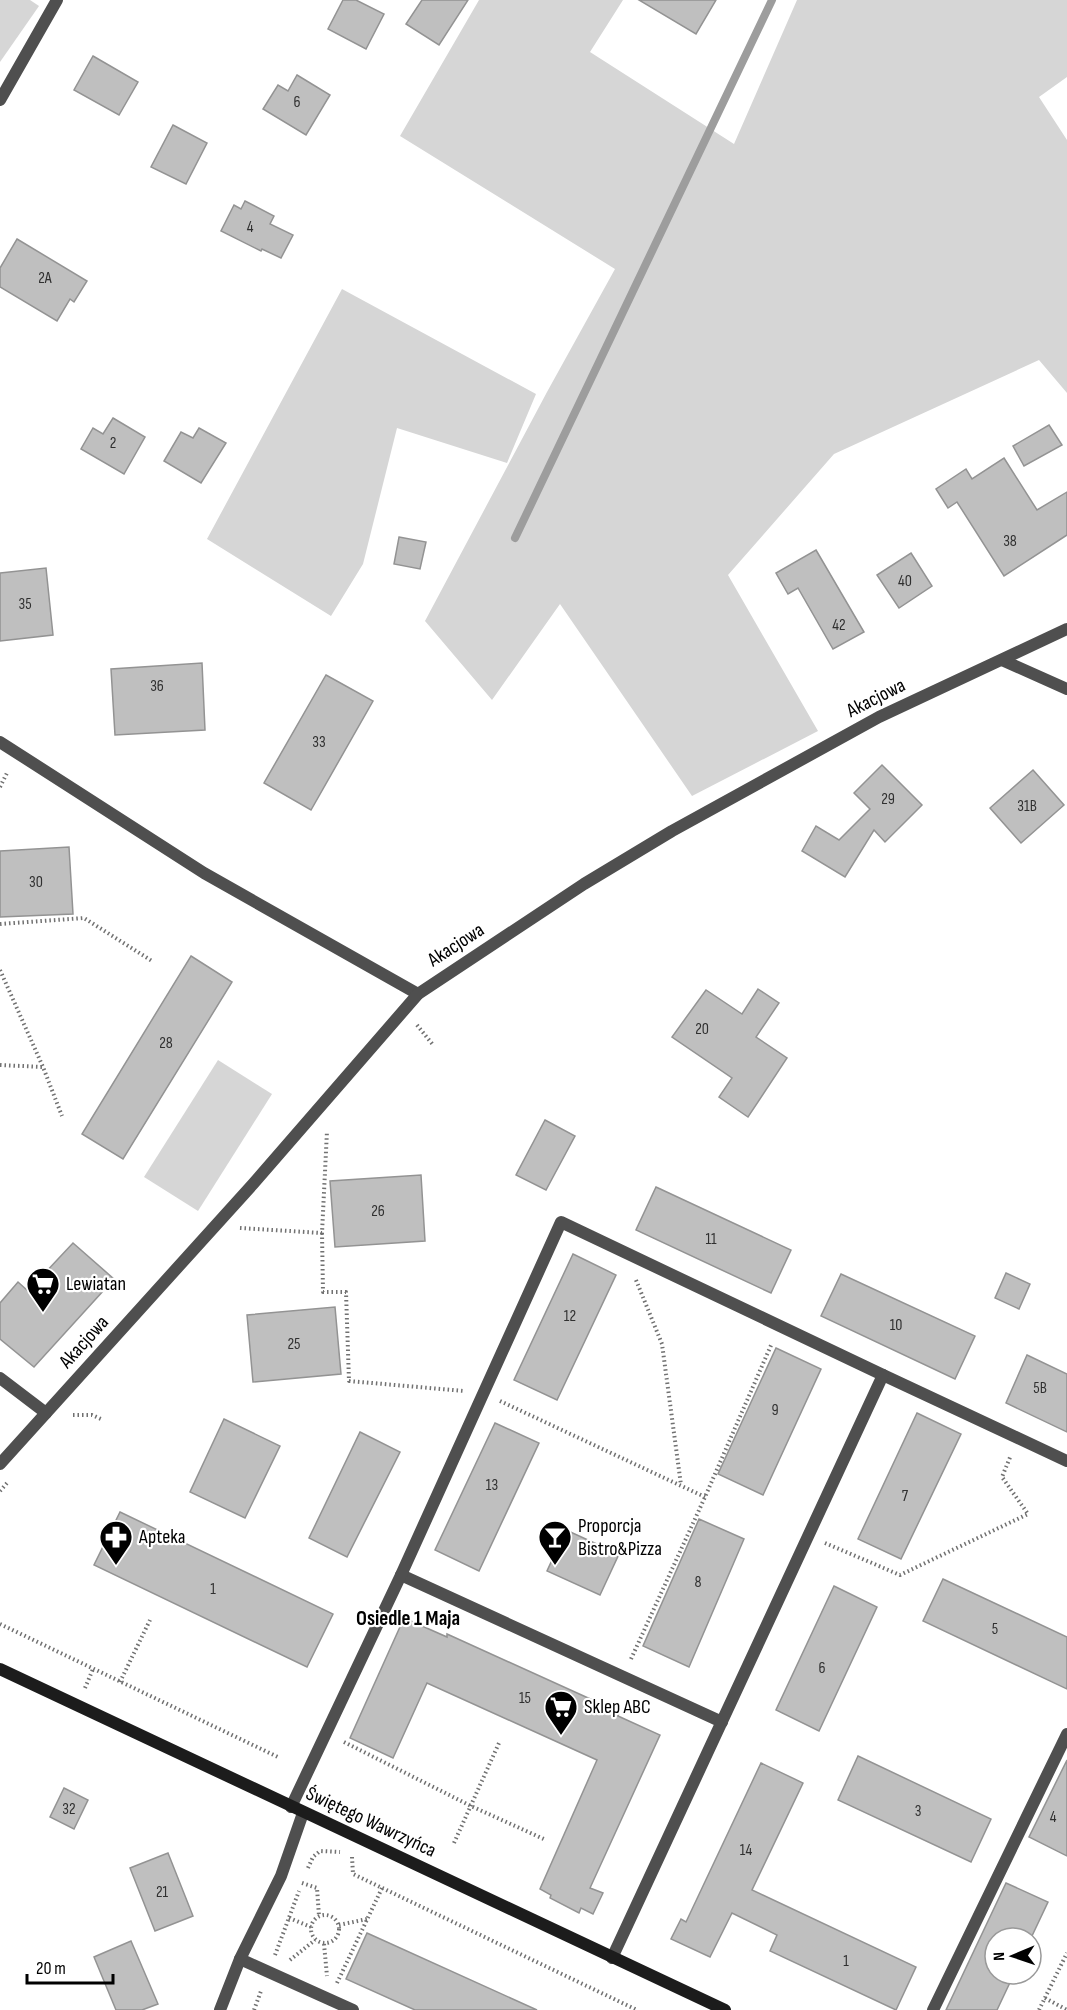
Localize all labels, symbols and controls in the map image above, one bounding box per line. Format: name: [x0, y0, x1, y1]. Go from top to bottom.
house number: 6: [293, 93, 301, 112]
house number: 4: [247, 218, 254, 237]
house number: 2A: [38, 269, 52, 288]
house number: 2: [110, 434, 116, 453]
house number: 38: [1003, 532, 1017, 551]
house number: 40: [898, 572, 912, 591]
house number: 35: [18, 595, 32, 614]
house number: 42: [832, 616, 846, 635]
street label: Akacjowa: [842, 673, 909, 723]
house number: 36: [150, 677, 164, 696]
house number: 33: [312, 733, 326, 752]
house number: 29: [881, 790, 895, 809]
house number: 31B: [1017, 797, 1037, 816]
house number: 30: [29, 873, 43, 892]
street label: Akacjowa: [422, 918, 489, 973]
house number: 20: [695, 1020, 709, 1039]
house number: 28: [159, 1034, 173, 1053]
house number: 26: [371, 1202, 385, 1221]
house number: 11: [705, 1230, 717, 1249]
supermarket icon: Lewiatan: [25, 1266, 61, 1313]
place label: Lewiatan: [66, 1272, 126, 1296]
house number: 12: [564, 1307, 576, 1326]
street label: Akacjowa: [53, 1311, 114, 1374]
house number: 10: [890, 1316, 902, 1335]
house number: 25: [287, 1335, 301, 1354]
house number: 5B: [1033, 1379, 1047, 1398]
house number: 9: [771, 1401, 779, 1420]
house number: 13: [486, 1476, 498, 1495]
house number: 7: [902, 1487, 909, 1506]
place label: Proporcja Bistro&Pizza: [578, 1514, 662, 1561]
pharmacy icon: Apteka: [98, 1519, 134, 1566]
bar icon: Proporcja Bistro&Pizza: [537, 1519, 573, 1566]
place label: Apteka: [138, 1525, 186, 1549]
house number: 8: [694, 1573, 702, 1592]
house number: 1: [210, 1580, 216, 1599]
district label: Osiedle 1 Maja: [356, 1606, 460, 1631]
house number: 5: [992, 1620, 998, 1639]
house number: 6: [818, 1659, 826, 1678]
house number: 15: [519, 1689, 531, 1708]
supermarket icon: Sklep ABC: [543, 1689, 579, 1736]
place label: Sklep ABC: [584, 1695, 651, 1719]
street label: Świętego Wawrzyńca: [302, 1781, 440, 1863]
house number: 32: [62, 1800, 76, 1819]
house number: 3: [915, 1802, 921, 1821]
house number: 4: [1050, 1808, 1057, 1827]
house number: 14: [740, 1841, 752, 1860]
house number: 21: [156, 1883, 169, 1902]
north arrow: [983, 1926, 1043, 1986]
scale bar: [27, 1947, 112, 1985]
house number: 1: [843, 1952, 849, 1971]
text: N: [990, 1952, 1009, 1961]
text: 20 m: [36, 1958, 66, 1979]

